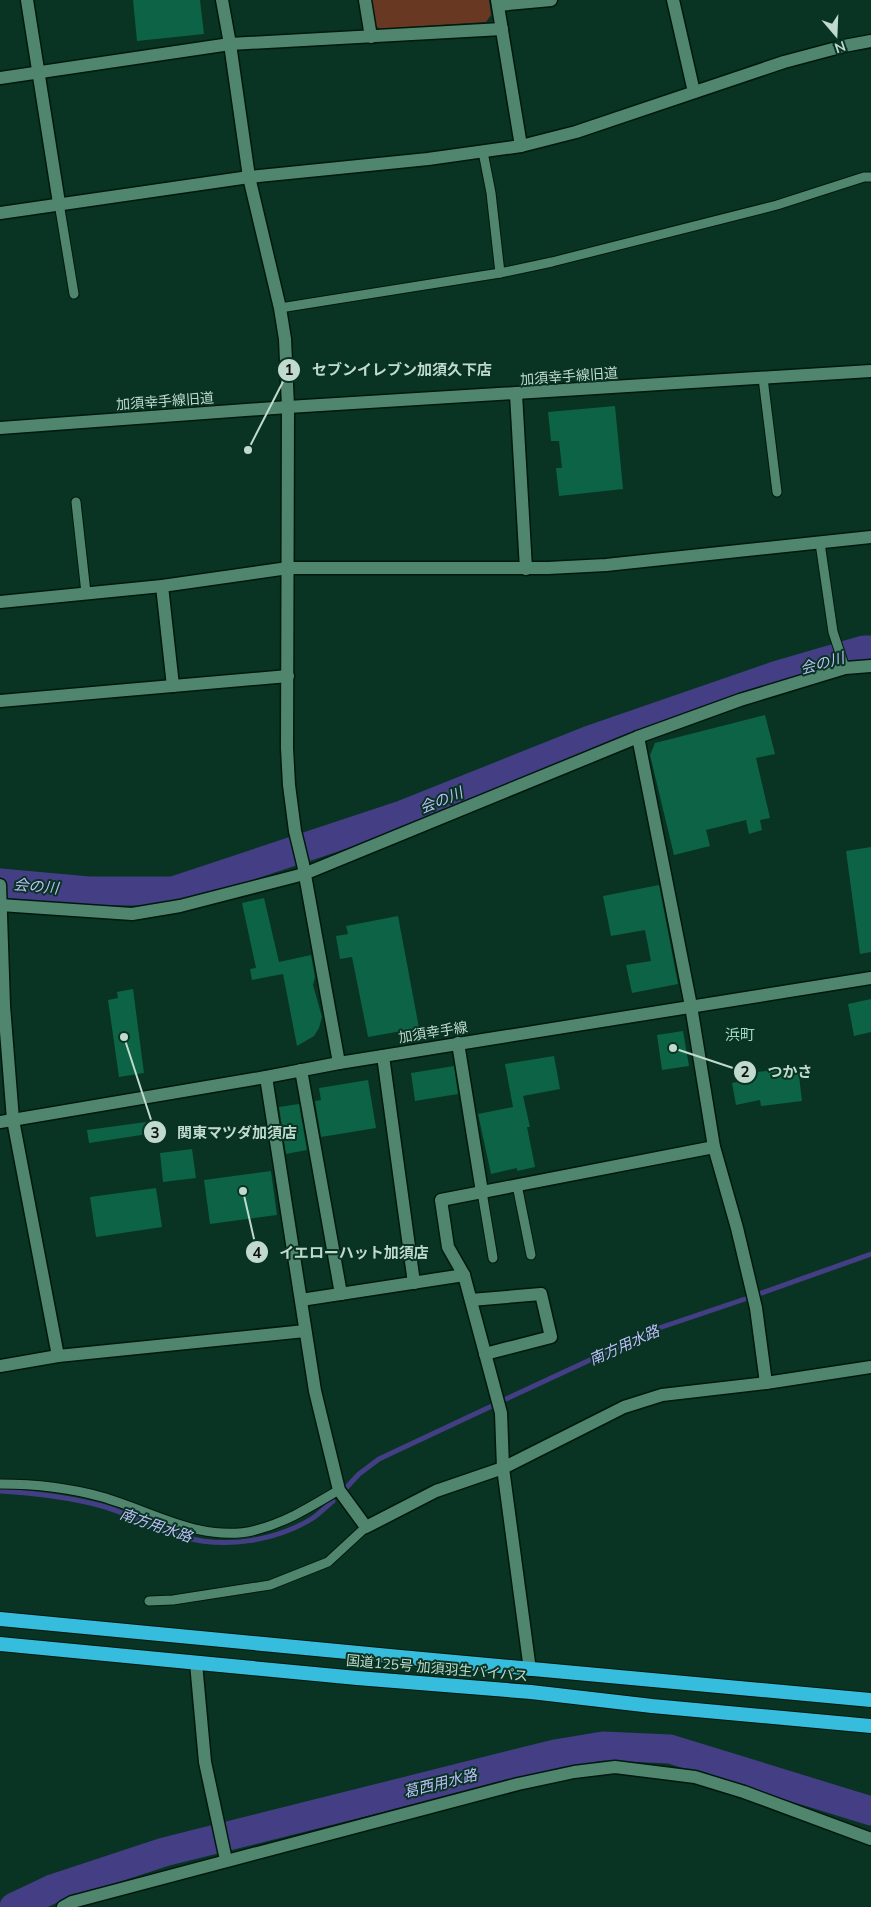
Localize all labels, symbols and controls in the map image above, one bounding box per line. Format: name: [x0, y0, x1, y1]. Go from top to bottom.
north arrow: [811, 10, 861, 60]
text: N: [832, 37, 848, 58]
callout: セブンイレブン加須久下店: [277, 355, 502, 385]
text: 1: [284, 360, 294, 379]
text: セブンイレブン加須久下店: [312, 360, 492, 379]
street label: 加須幸手線旧道: [519, 364, 619, 388]
street label: 加須幸手線旧道: [115, 389, 215, 413]
water label: 会の川: [798, 647, 848, 678]
water label: 会の川: [417, 782, 467, 817]
water label: 会の川: [13, 875, 61, 898]
street label: 加須幸手線: [397, 1018, 469, 1046]
district label: 浜町: [725, 1025, 755, 1044]
callout: つかさ: [732, 1057, 822, 1087]
text: 2: [740, 1062, 750, 1081]
text: つかさ: [767, 1062, 813, 1081]
callout: 関東マツダ加須店: [142, 1117, 307, 1147]
text: 3: [150, 1123, 160, 1142]
text: 関東マツダ加須店: [177, 1123, 297, 1142]
callout: イエローハット加須店: [244, 1237, 439, 1267]
text: 4: [252, 1243, 262, 1262]
text: イエローハット加須店: [279, 1243, 429, 1262]
water label: 南方用水路: [586, 1320, 664, 1369]
water label: 南方用水路: [117, 1504, 196, 1547]
street label: 国道125号 加須羽生バイパス: [345, 1651, 529, 1685]
water label: 葛西用水路: [401, 1764, 481, 1801]

